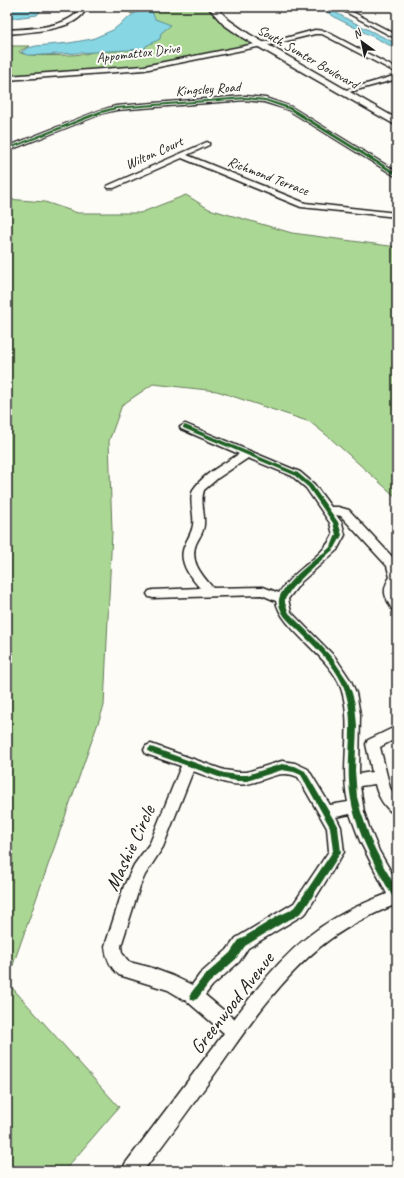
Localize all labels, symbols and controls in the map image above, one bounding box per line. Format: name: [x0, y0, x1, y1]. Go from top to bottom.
street label: South Sumter Boulevard: [255, 21, 364, 94]
north arrow: [342, 22, 382, 62]
text: N: [350, 25, 365, 41]
street label: Appomattox Drive: [95, 39, 182, 67]
street label: Kingsley Road: [175, 78, 243, 100]
street label: Wilton Court: [123, 132, 187, 173]
street label: Richmond Terrace: [225, 153, 312, 200]
street label: Mashie Circle: [99, 800, 161, 895]
street label: Greenwood Avenue: [185, 946, 280, 1059]

